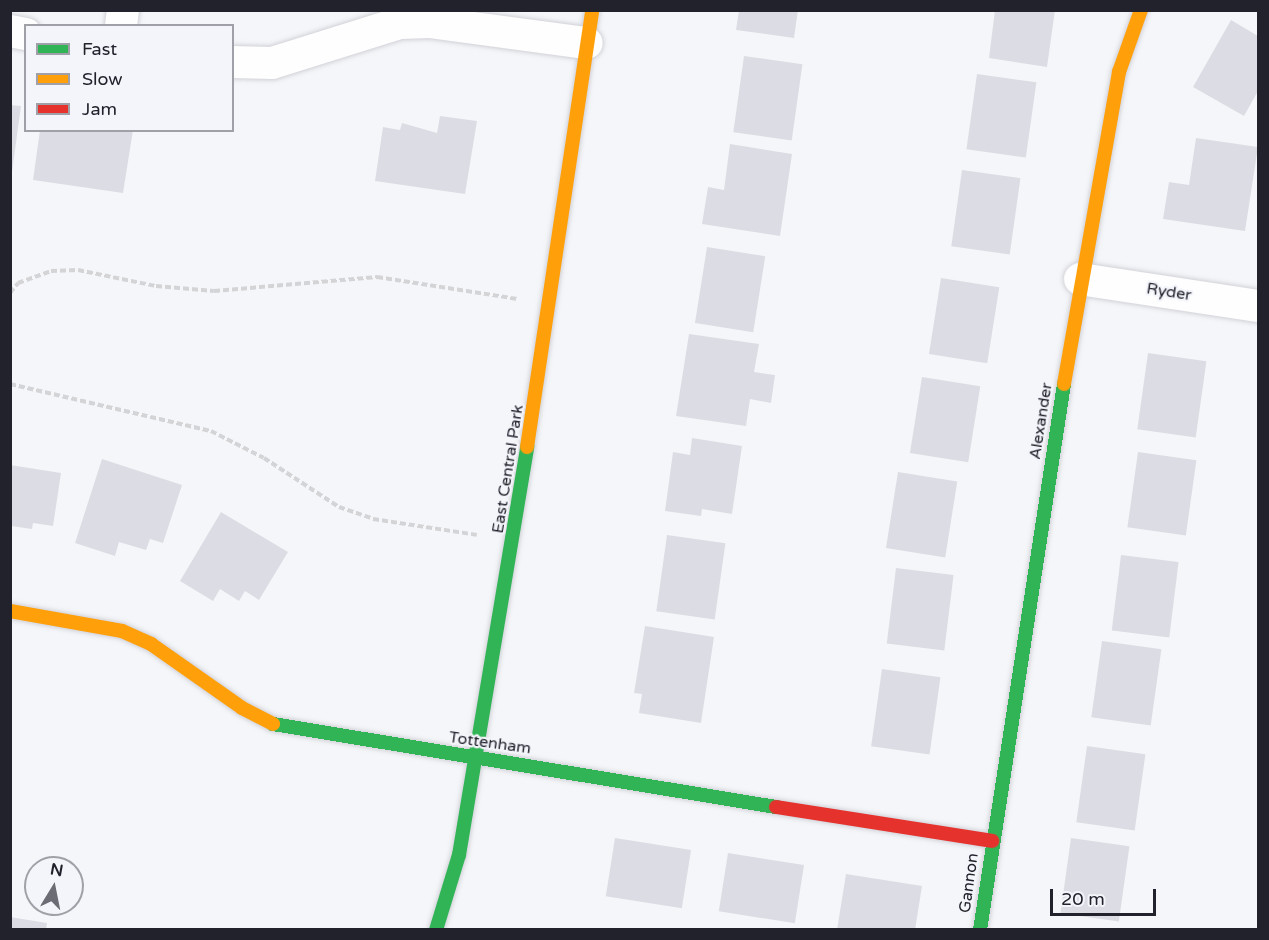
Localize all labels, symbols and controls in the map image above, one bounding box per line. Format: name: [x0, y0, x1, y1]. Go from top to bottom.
legend: [24, 24, 234, 132]
text: Fast: [82, 38, 117, 60]
text: Slow: [82, 68, 123, 90]
text: Jam: [82, 98, 117, 120]
street label: Ryder: [1145, 279, 1193, 305]
street label: Alexander: [1025, 381, 1057, 461]
street label: East Central Park: [488, 403, 528, 535]
street label: Tottenham: [448, 728, 532, 758]
street label: Gannon: [955, 852, 983, 914]
north arrow: [24, 856, 84, 916]
text: N: [49, 859, 65, 881]
scale bar: [1053, 877, 1160, 915]
text: 20 m: [1061, 888, 1105, 910]

